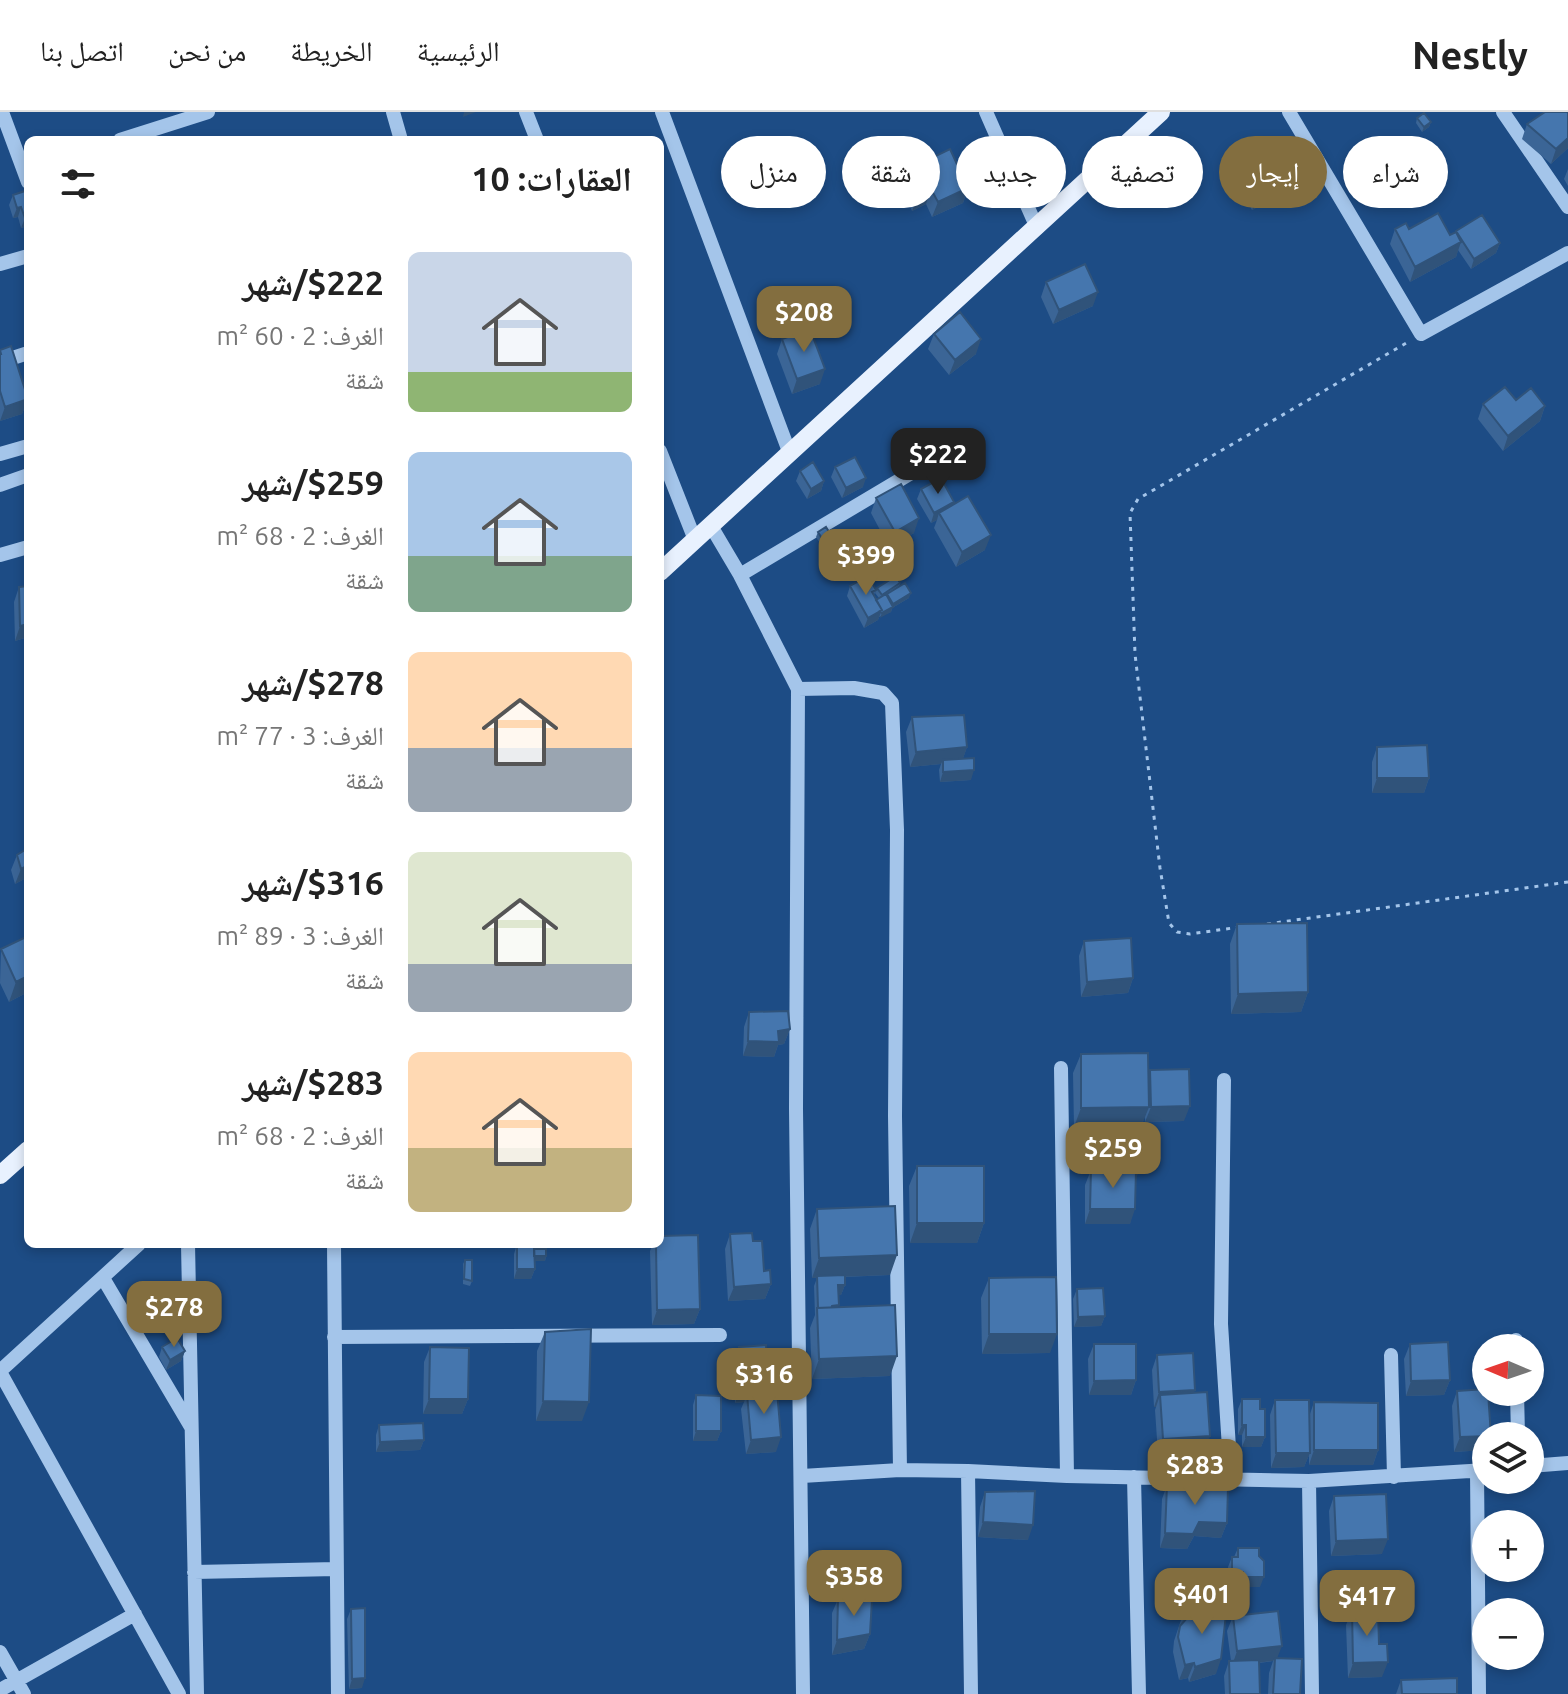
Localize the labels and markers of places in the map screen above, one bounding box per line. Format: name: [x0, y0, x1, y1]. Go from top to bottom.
pin: $208: [757, 286, 851, 354]
pin: $222: [891, 428, 985, 496]
pin: $399: [819, 529, 913, 597]
pin: $259: [1066, 1122, 1160, 1190]
pin: $278: [127, 1281, 221, 1349]
pin: $316: [717, 1348, 811, 1416]
pin: $283: [1148, 1439, 1242, 1507]
pin: $358: [807, 1550, 901, 1618]
pin: $401: [1155, 1568, 1249, 1636]
pin: $417: [1320, 1570, 1414, 1638]

